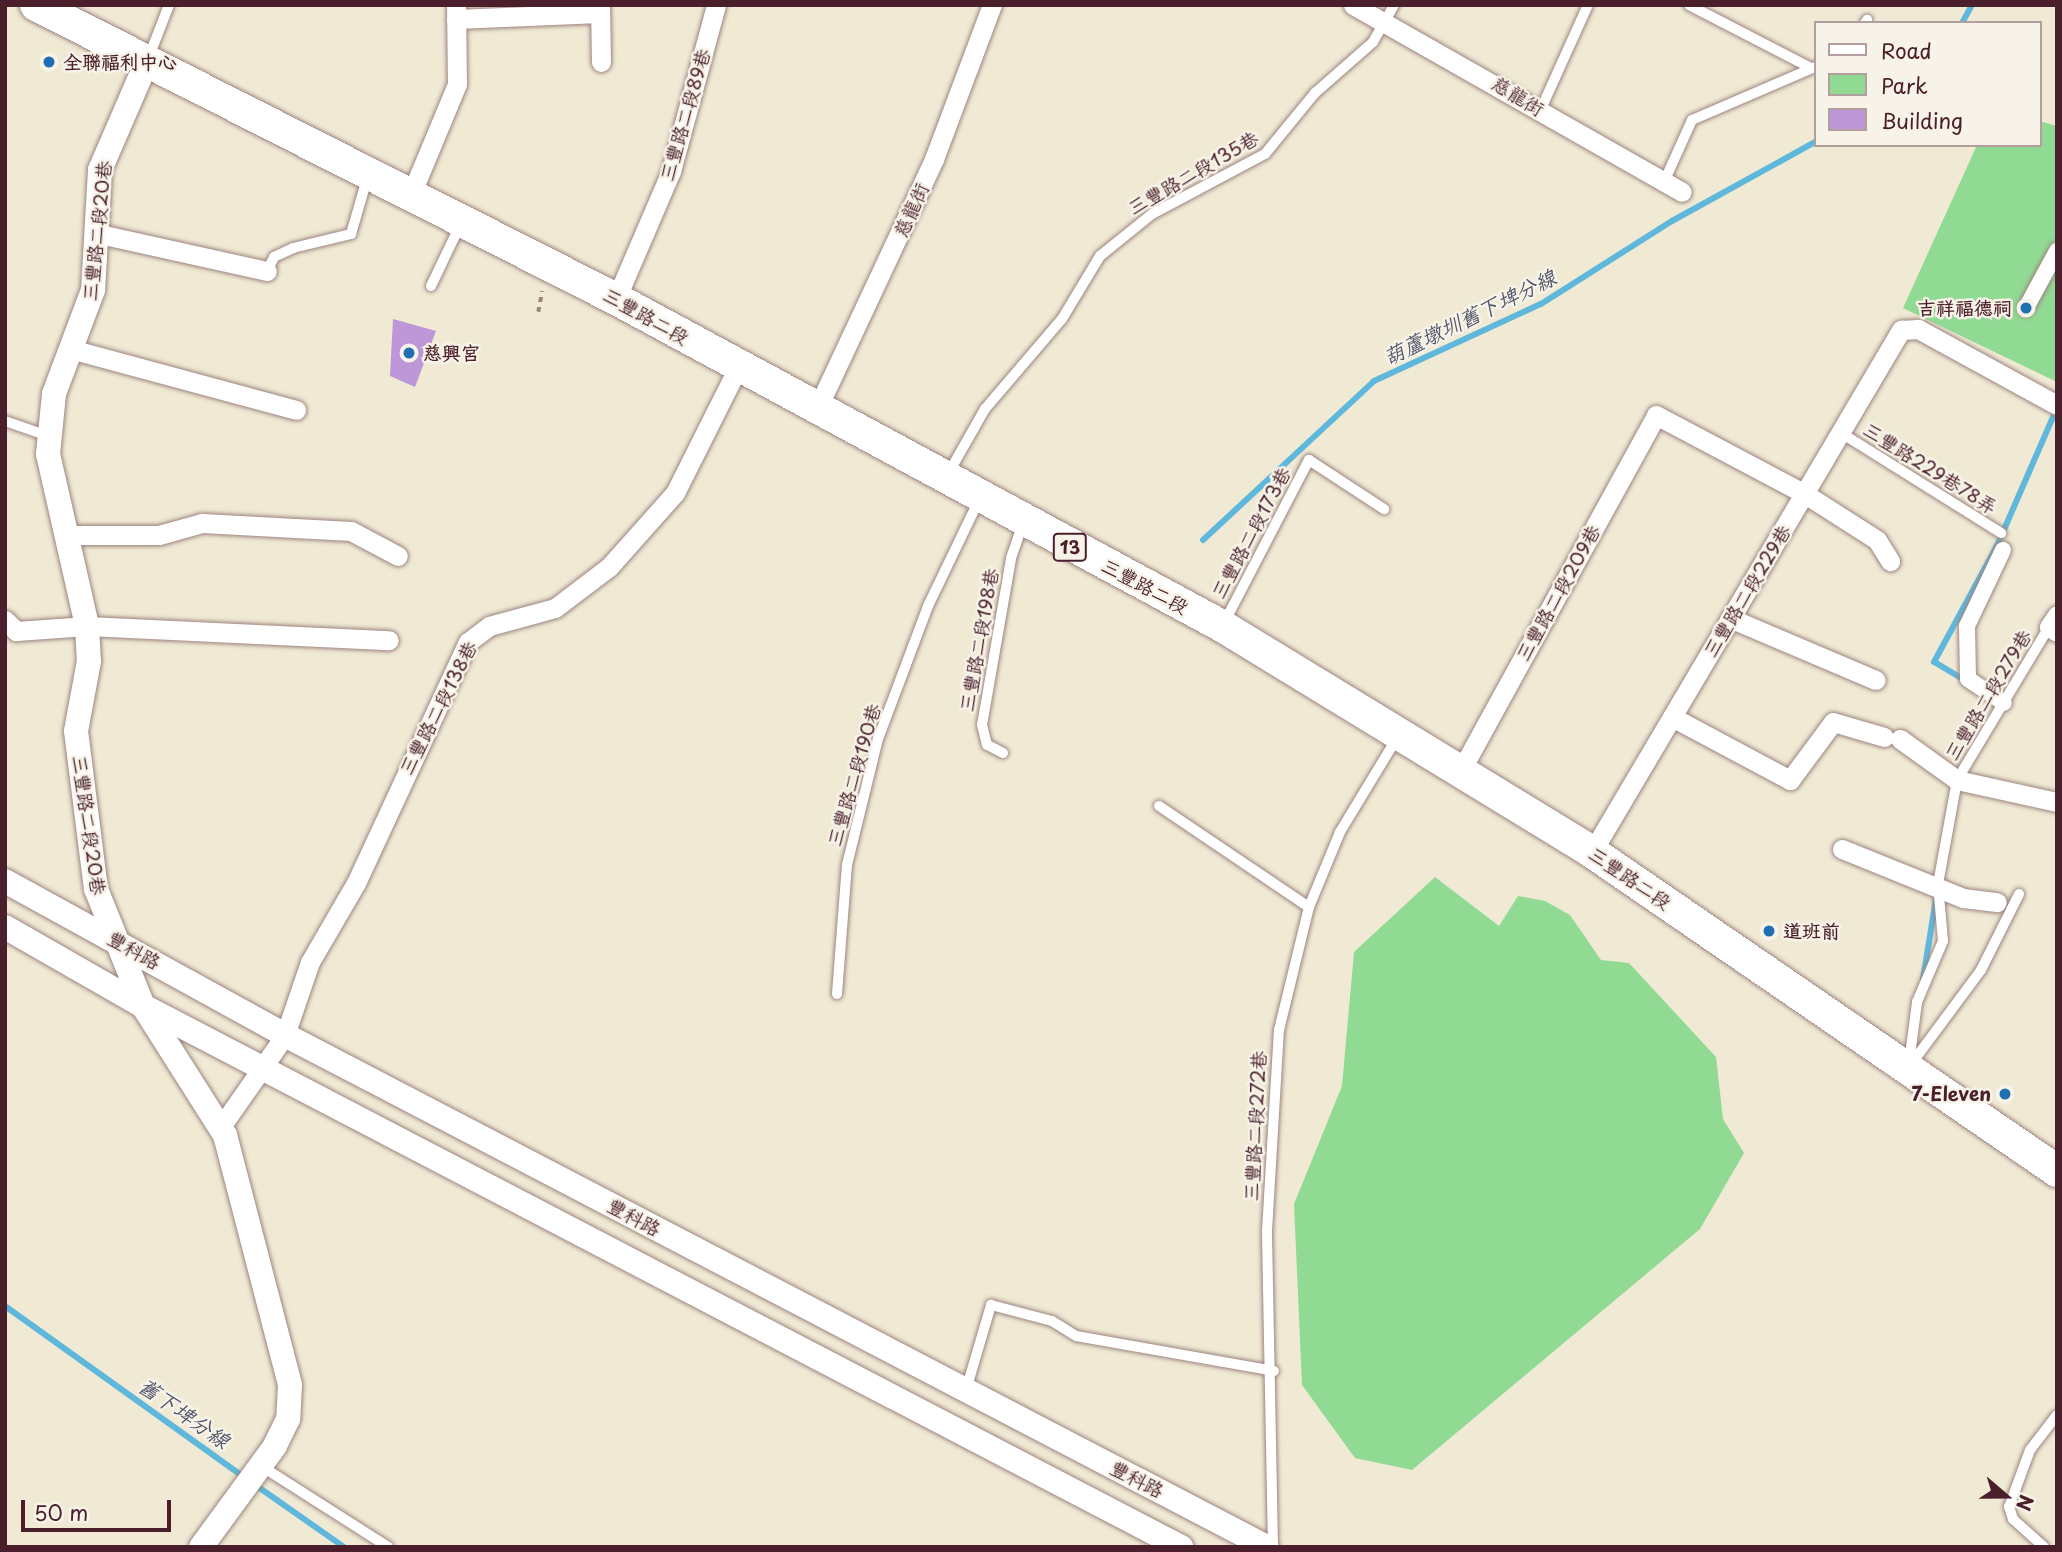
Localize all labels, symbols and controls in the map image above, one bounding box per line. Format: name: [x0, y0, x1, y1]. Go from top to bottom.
legend: [1814, 21, 2041, 147]
text: Road: [1881, 34, 1932, 66]
street label: 三豐路二段89巷: [655, 46, 715, 184]
place label: 全聯福利中心: [63, 51, 177, 73]
marker: 全聯福利中心: [41, 54, 57, 70]
text: Park: [1881, 69, 1928, 101]
street label: 慈龍街: [1488, 72, 1548, 120]
text: Building: [1881, 104, 1963, 136]
street label: 三豐路二段135巷: [1124, 126, 1262, 220]
street label: 三豐路二段20巷: [78, 160, 116, 302]
street label: 慈龍街: [889, 179, 933, 241]
water label: 葫蘆墩圳舊下埤分線: [1379, 263, 1559, 369]
street label: 三豐路二段: [599, 283, 693, 349]
place label: 吉祥福德祠: [1917, 297, 2012, 319]
marker: 吉祥福德祠: [2018, 300, 2034, 316]
place label: 慈興宮: [423, 342, 480, 364]
marker: 慈興宮: [401, 345, 417, 361]
street label: 三豐路229巷78弄: [1859, 418, 2001, 518]
street label: 三豐路二段173巷: [1207, 463, 1295, 603]
street label: 三豐路二段209巷: [1511, 521, 1605, 665]
street label: 三豐路二段229巷: [1699, 521, 1795, 661]
road number: 13: [1052, 532, 1088, 562]
street label: 三豐路二段: [1098, 554, 1192, 618]
street label: 三豐路二段198巷: [955, 566, 1003, 714]
street label: 三豐路二段279巷: [1940, 625, 2036, 765]
street label: 三豐路二段138巷: [394, 637, 482, 779]
street label: 三豐路二段190巷: [823, 701, 885, 849]
street label: 三豐路二段20巷: [68, 754, 110, 896]
street label: 三豐路二段: [1584, 842, 1676, 914]
place label: 道班前: [1783, 920, 1840, 942]
marker: 道班前: [1761, 923, 1777, 939]
street label: 豐科路: [104, 926, 164, 974]
street label: 三豐路二段272巷: [1240, 1050, 1270, 1202]
place label: 7-Eleven: [1911, 1083, 1991, 1105]
marker: 7-Eleven: [1997, 1086, 2013, 1102]
street label: 豐科路: [603, 1194, 665, 1240]
water label: 舊下埤分線: [135, 1372, 235, 1452]
street label: 豐科路: [1106, 1456, 1168, 1502]
north arrow: [1971, 1461, 2041, 1531]
scale bar: [24, 1486, 175, 1530]
text: N: [2010, 1491, 2041, 1515]
text: 50 m: [34, 1496, 88, 1528]

